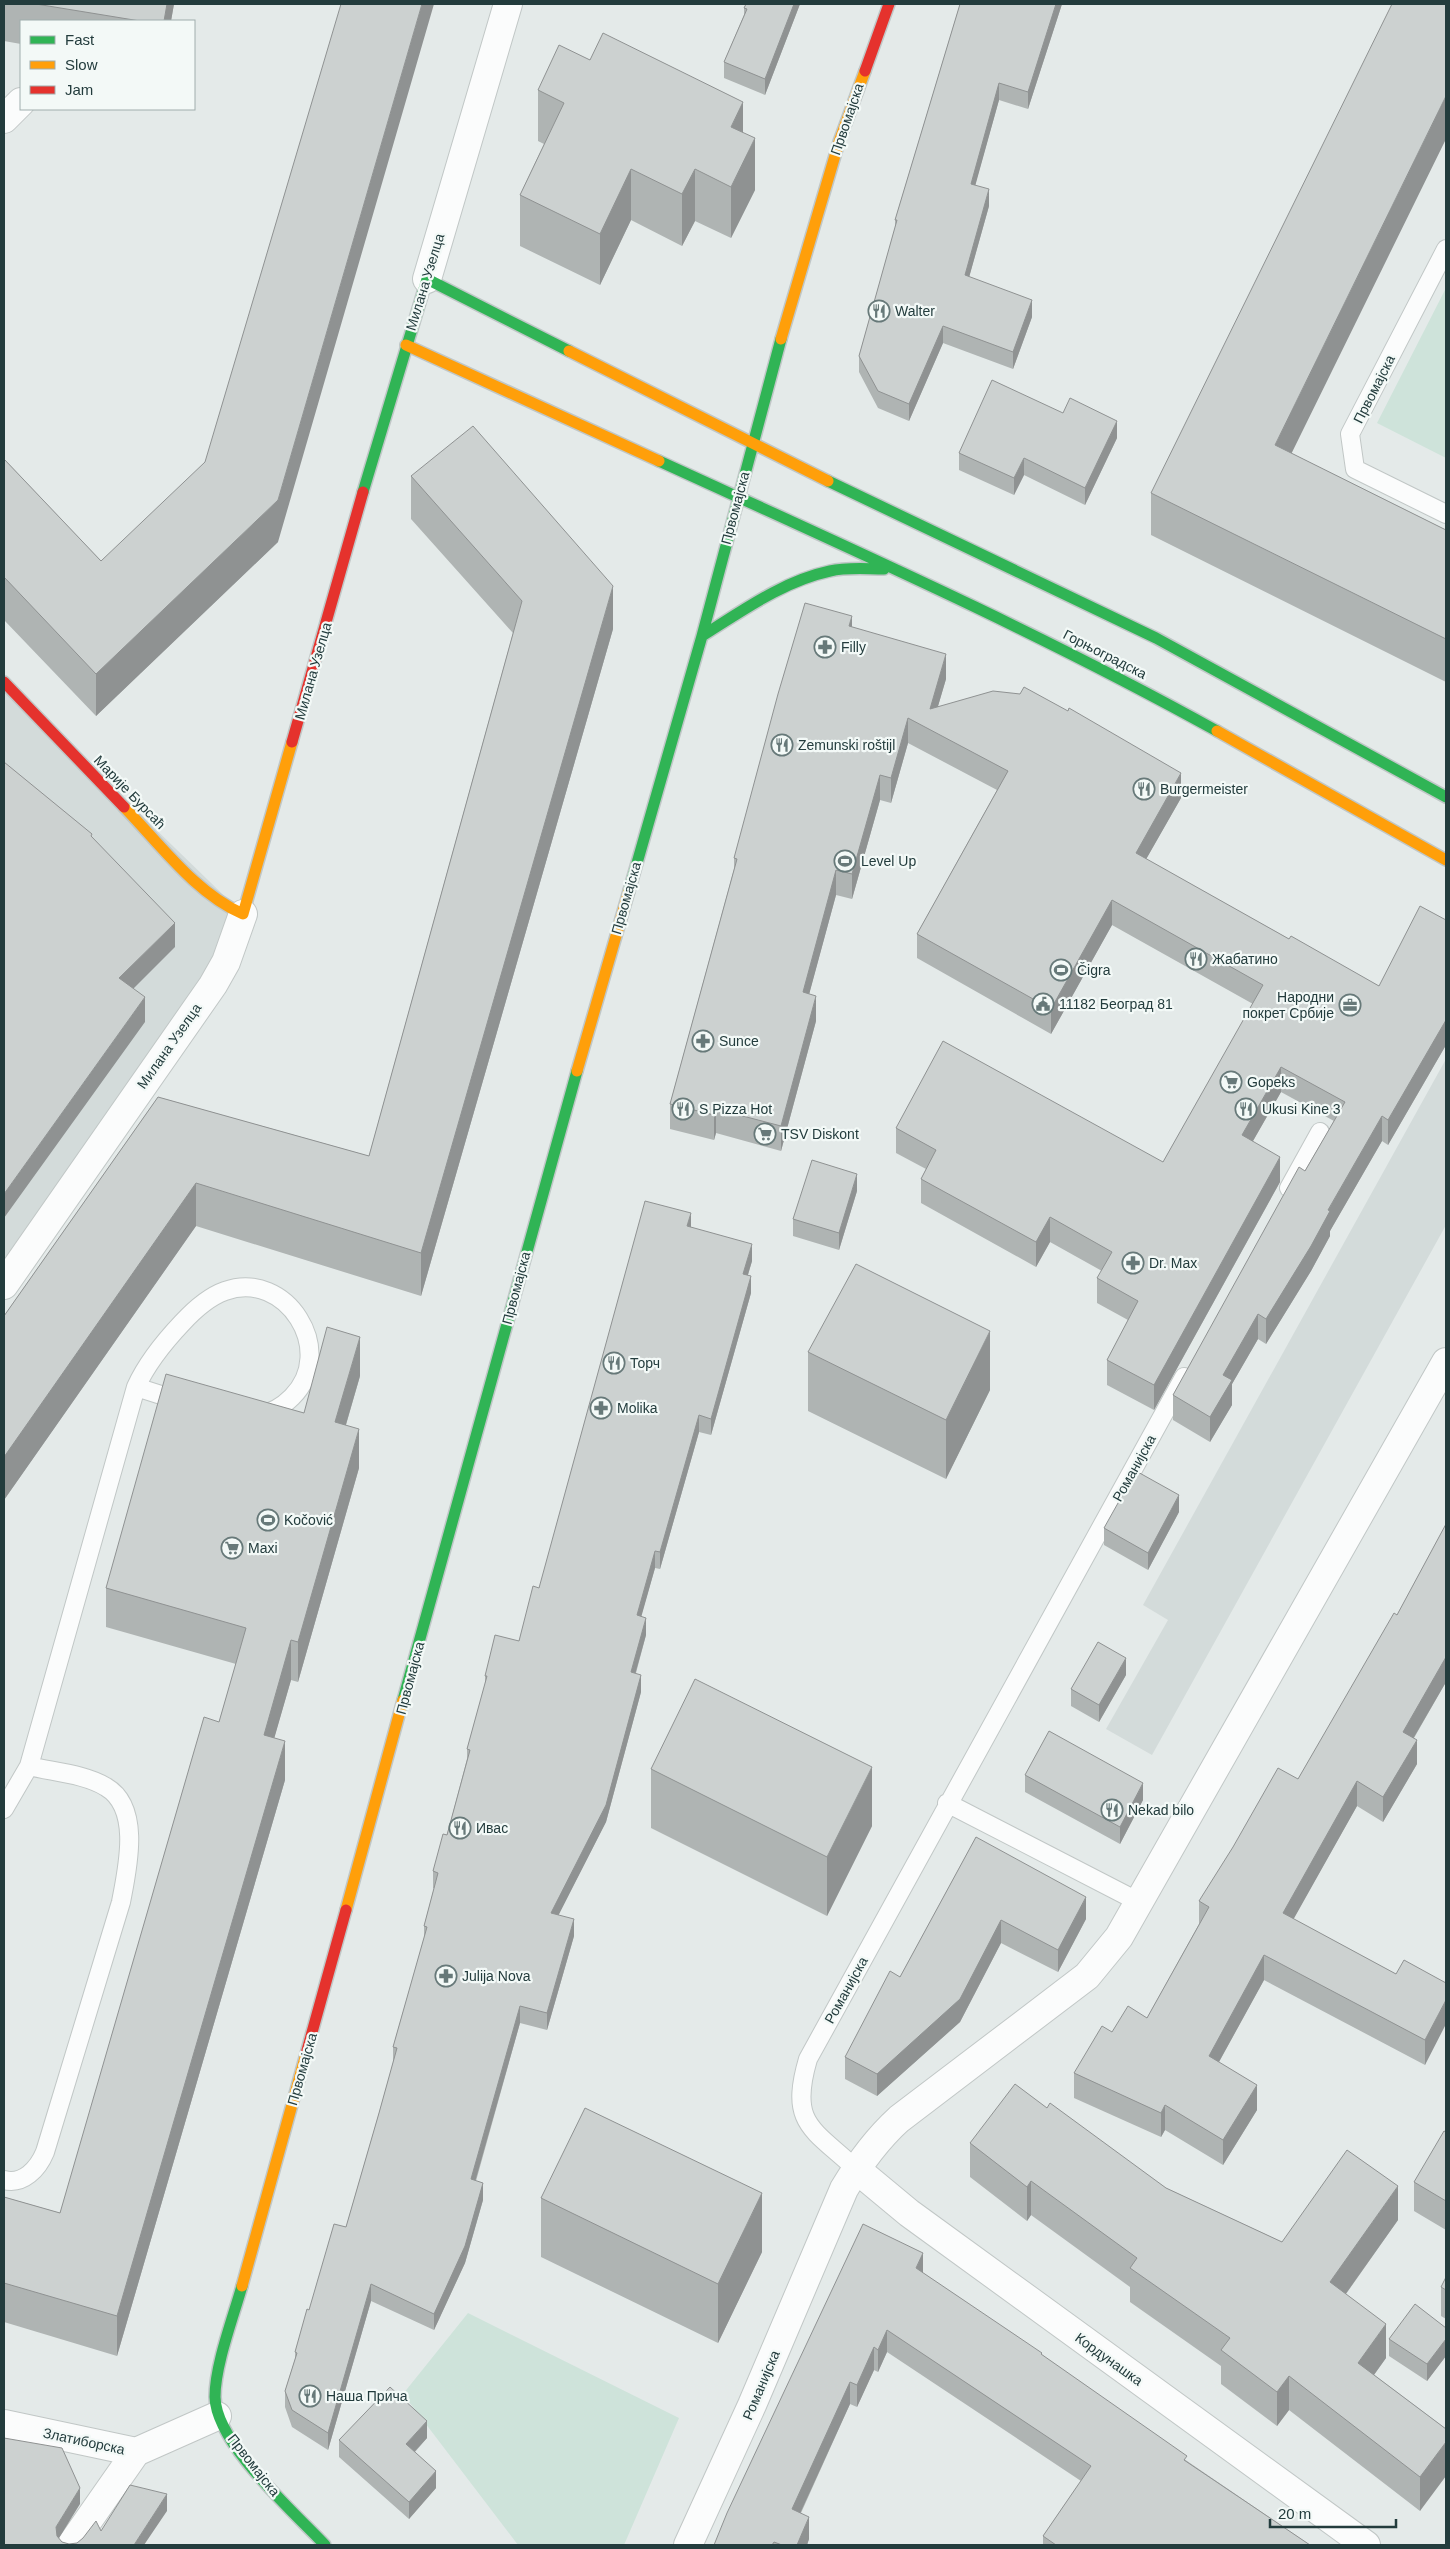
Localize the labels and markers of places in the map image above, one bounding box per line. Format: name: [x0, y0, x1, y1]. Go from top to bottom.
restaurant icon: Walter: [867, 299, 891, 323]
place label: Walter: [895, 303, 935, 319]
pharmacy icon: Filly: [813, 635, 837, 659]
place label: Filly: [841, 639, 866, 655]
restaurant icon: Zemunski roštijl: [770, 733, 794, 757]
place label: Zemunski roštijl: [798, 737, 895, 753]
restaurant icon: Burgermeister: [1132, 777, 1156, 801]
place label: Burgermeister: [1160, 781, 1248, 797]
sports icon: Level Up: [833, 849, 857, 873]
place label: Level Up: [861, 853, 916, 869]
restaurant icon: Жабатино: [1184, 947, 1208, 971]
place label: Жабатино: [1212, 951, 1278, 967]
sports icon: Čigra: [1049, 958, 1073, 982]
place label: Čigra: [1077, 962, 1111, 978]
place label: Народни покрет Србије: [1242, 989, 1334, 1021]
public building icon: 11182 Београд 81: [1031, 992, 1055, 1016]
office icon: Народни покрет Србије: [1338, 993, 1362, 1017]
place label: 11182 Београд 81: [1059, 996, 1173, 1012]
pharmacy icon: Sunce: [691, 1029, 715, 1053]
place label: Sunce: [719, 1033, 759, 1049]
supermarket icon: Gopeks: [1219, 1070, 1243, 1094]
place label: Gopeks: [1247, 1074, 1295, 1090]
restaurant icon: S Pizza Hot: [671, 1097, 695, 1121]
restaurant icon: Ukusi Kine 3: [1234, 1097, 1258, 1121]
place label: S Pizza Hot: [699, 1101, 772, 1117]
place label: Ukusi Kine 3: [1262, 1101, 1341, 1117]
supermarket icon: TSV Diskont: [753, 1122, 777, 1146]
place label: TSV Diskont: [781, 1126, 859, 1142]
pharmacy icon: Dr. Max: [1121, 1251, 1145, 1275]
place label: Dr. Max: [1149, 1255, 1197, 1271]
restaurant icon: Торч: [602, 1351, 626, 1375]
place label: Торч: [630, 1355, 660, 1371]
pharmacy icon: Molika: [589, 1396, 613, 1420]
place label: Molika: [617, 1400, 658, 1416]
sports icon: Kočović: [256, 1508, 280, 1532]
place label: Kočović: [284, 1512, 333, 1528]
supermarket icon: Maxi: [220, 1536, 244, 1560]
place label: Maxi: [248, 1540, 278, 1556]
restaurant icon: Nekad bilo: [1100, 1798, 1124, 1822]
place label: Nekad bilo: [1128, 1802, 1194, 1818]
restaurant icon: Ивас: [448, 1816, 472, 1840]
place label: Ивас: [476, 1820, 508, 1836]
pharmacy icon: Julija Nova: [434, 1964, 458, 1988]
place label: Julija Nova: [462, 1968, 531, 1984]
restaurant icon: Наша Прича: [298, 2384, 322, 2408]
place label: Наша Прича: [326, 2388, 408, 2404]

